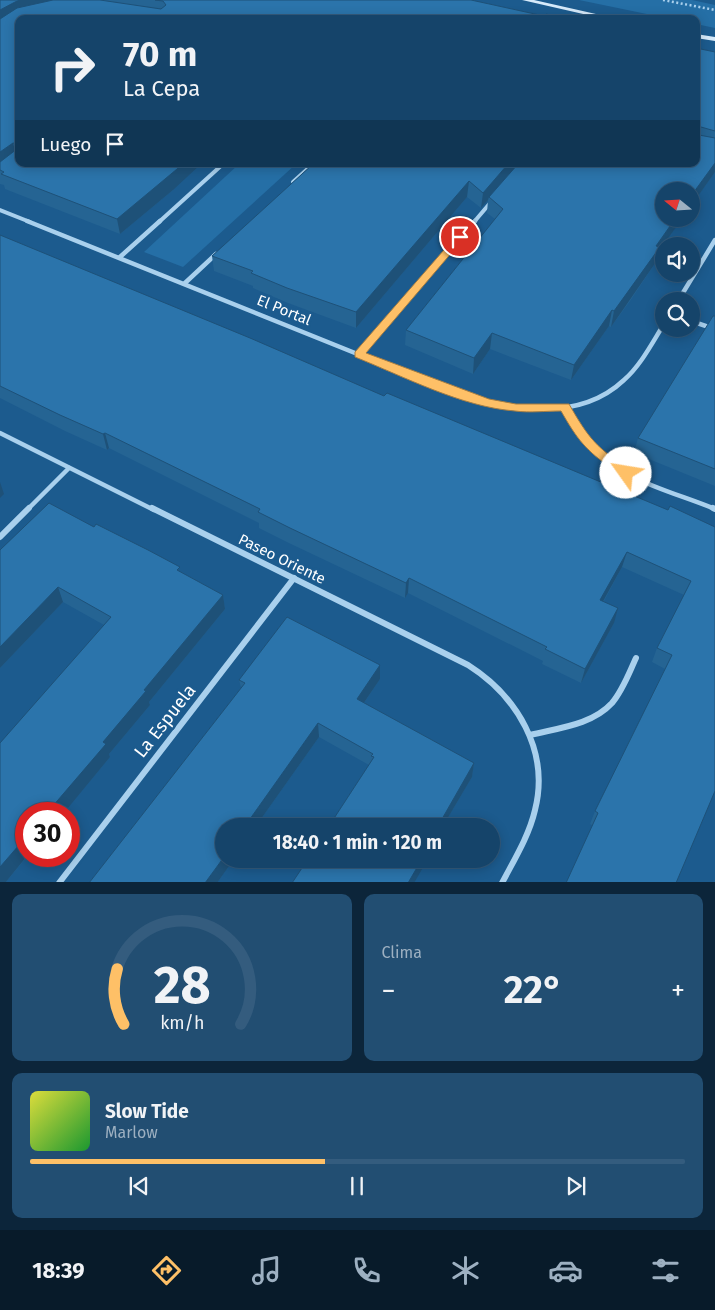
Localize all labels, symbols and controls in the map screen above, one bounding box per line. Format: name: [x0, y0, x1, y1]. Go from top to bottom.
text: 70 m: [123, 33, 197, 75]
icon: right: [40, 35, 105, 100]
text: La Cepa: [123, 75, 200, 102]
icon: arrive: [101, 130, 129, 158]
text: Luego: [40, 133, 91, 156]
north arrow: [655, 182, 700, 228]
map controls: [655, 182, 700, 337]
pin: [439, 216, 481, 258]
icon: arrive: [446, 223, 474, 251]
button: sound: [655, 237, 700, 282]
street label: El Portal: [254, 291, 314, 329]
button: search: [655, 292, 700, 337]
position arrow: [599, 446, 651, 498]
street label: Paseo Oriente: [236, 530, 328, 588]
street label: La Espuela: [129, 680, 201, 762]
speed limit sign: 30: [15, 802, 80, 867]
text: 18:40 · 1 min · 120 m: [273, 831, 442, 854]
text: Clima: [382, 943, 422, 962]
text: 28: [153, 954, 210, 1017]
text: 22°: [504, 967, 563, 1013]
text: −: [382, 974, 396, 1007]
text: +: [671, 974, 685, 1007]
text: km/h: [160, 1012, 204, 1034]
text: Slow Tide: [105, 1100, 189, 1123]
text: Marlow: [105, 1123, 158, 1142]
icon: previous: [125, 1172, 153, 1200]
icon: pause: [343, 1172, 371, 1200]
icon: next: [562, 1172, 590, 1200]
icon: directions: [149, 1253, 184, 1288]
icon: music: [249, 1253, 284, 1288]
icon: phone: [349, 1253, 384, 1288]
icon: climate: [448, 1253, 483, 1288]
icon: car: [548, 1253, 583, 1288]
icon: filters: [648, 1253, 683, 1288]
text: 18:39: [32, 1257, 84, 1284]

